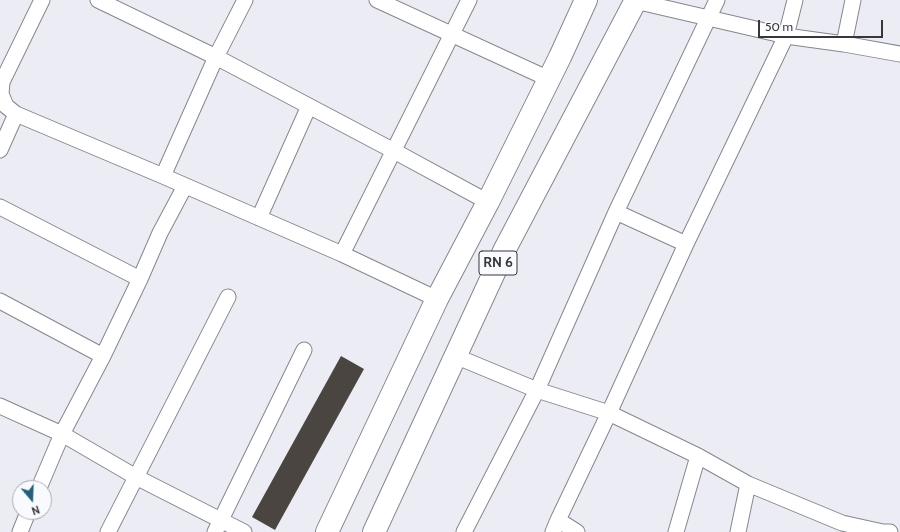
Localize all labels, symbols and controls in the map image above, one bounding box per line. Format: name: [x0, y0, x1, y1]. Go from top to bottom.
scale bar: [760, 12, 885, 38]
text: 50 m: [765, 19, 793, 34]
road number: RN 6: [479, 251, 517, 275]
north arrow: [12, 480, 52, 520]
text: N: [30, 503, 42, 518]

